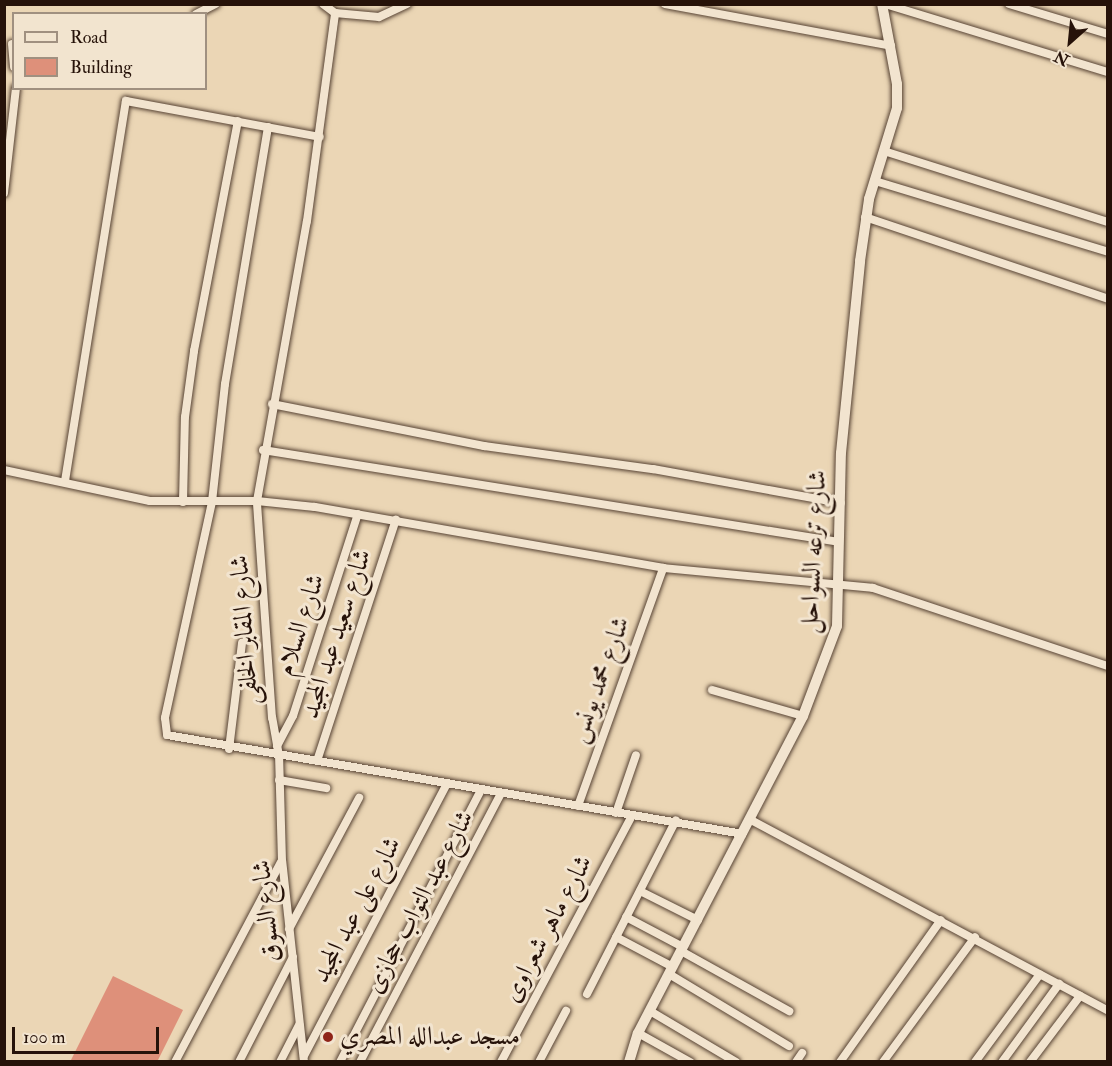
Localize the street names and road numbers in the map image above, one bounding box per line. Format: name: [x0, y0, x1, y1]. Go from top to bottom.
street label: شارع ترعه السواحل: [794, 469, 834, 635]
street label: شارع سعيد عبد المجيد: [295, 545, 379, 723]
street label: شارع المقابر الخلفى: [224, 554, 266, 706]
street label: شارع السلام: [270, 570, 332, 680]
street label: شارع محمد يونس: [563, 613, 637, 747]
street label: شارع عبد التواب حجازى: [359, 805, 481, 999]
street label: شارع على عبد المجيد: [306, 832, 408, 988]
street label: شارع ماهر شعراوى: [496, 850, 600, 1008]
street label: شارع السوق: [246, 858, 288, 964]

